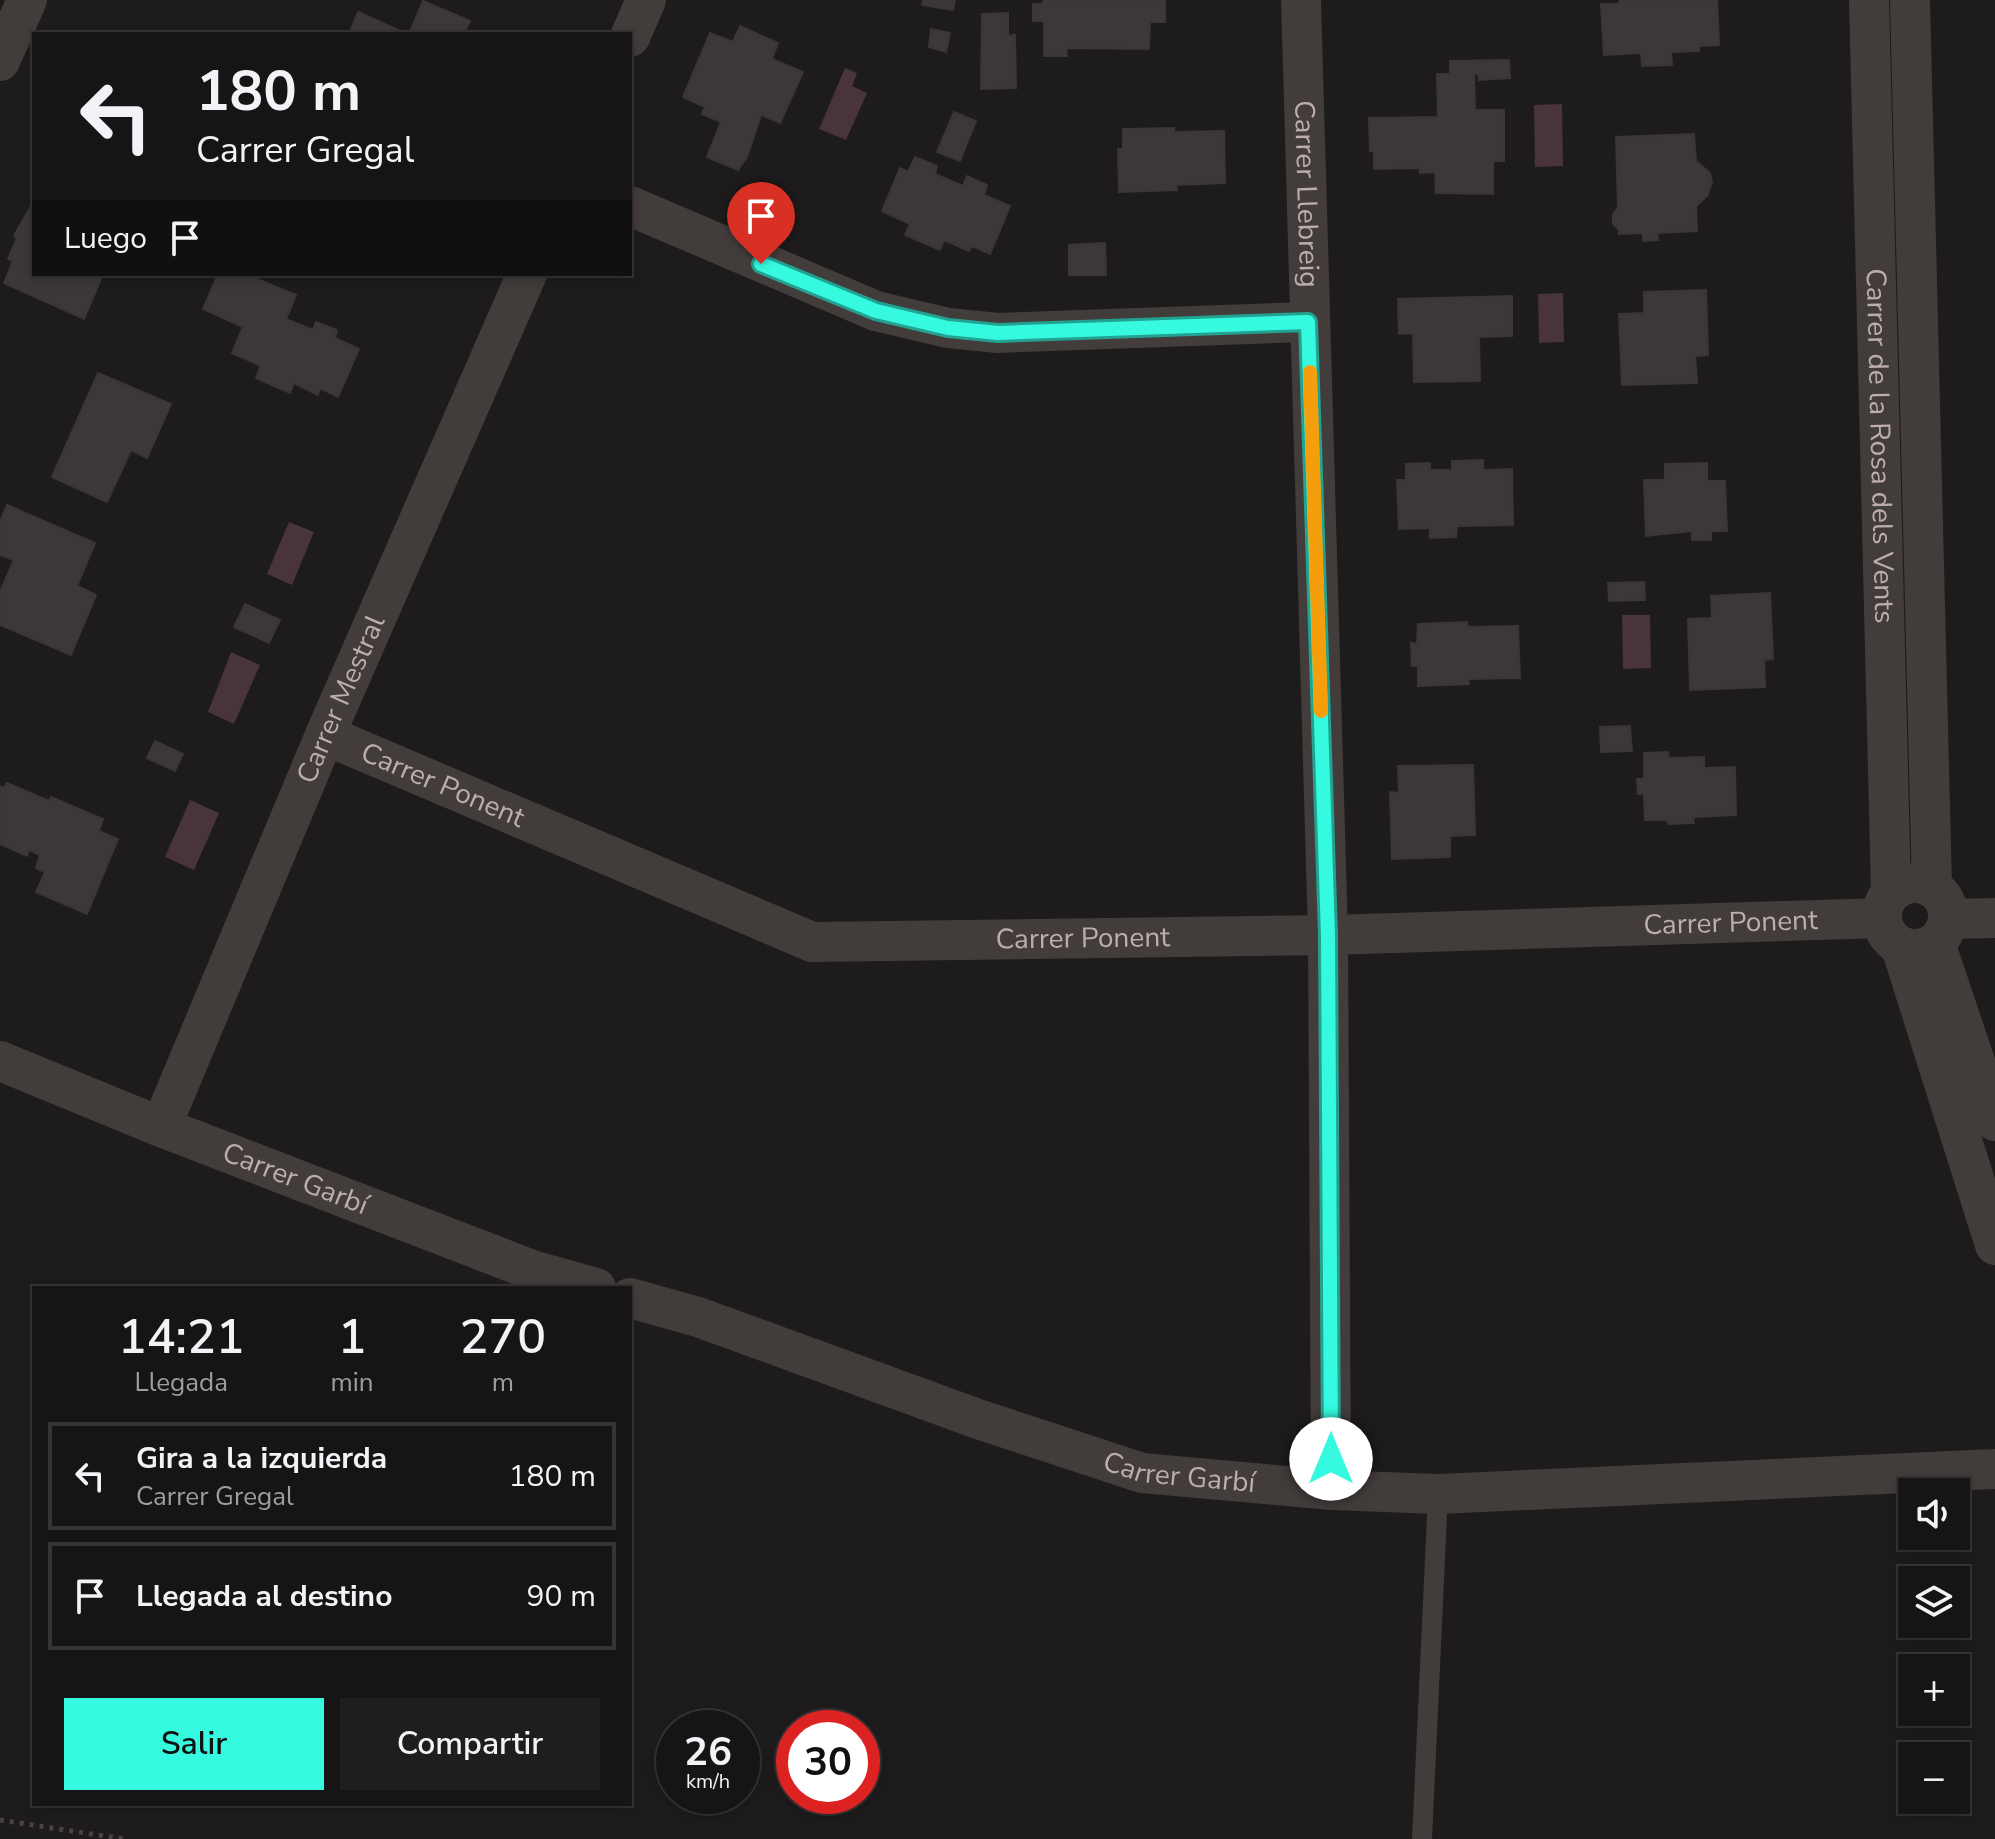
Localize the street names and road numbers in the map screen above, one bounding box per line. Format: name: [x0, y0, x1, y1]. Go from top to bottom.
street label: Carrer Llebreig: [1285, 100, 1328, 288]
street label: Carrer de la Rosa dels Vents: [1857, 268, 1903, 624]
street label: Carrer Mestral: [288, 608, 395, 789]
street label: Carrer Ponent: [355, 733, 531, 837]
street label: Carrer Ponent: [1643, 901, 1819, 944]
street label: Carrer Ponent: [995, 918, 1170, 959]
street label: Carrer Garbí: [217, 1133, 375, 1225]
street label: Carrer Garbí: [1098, 1442, 1258, 1502]

